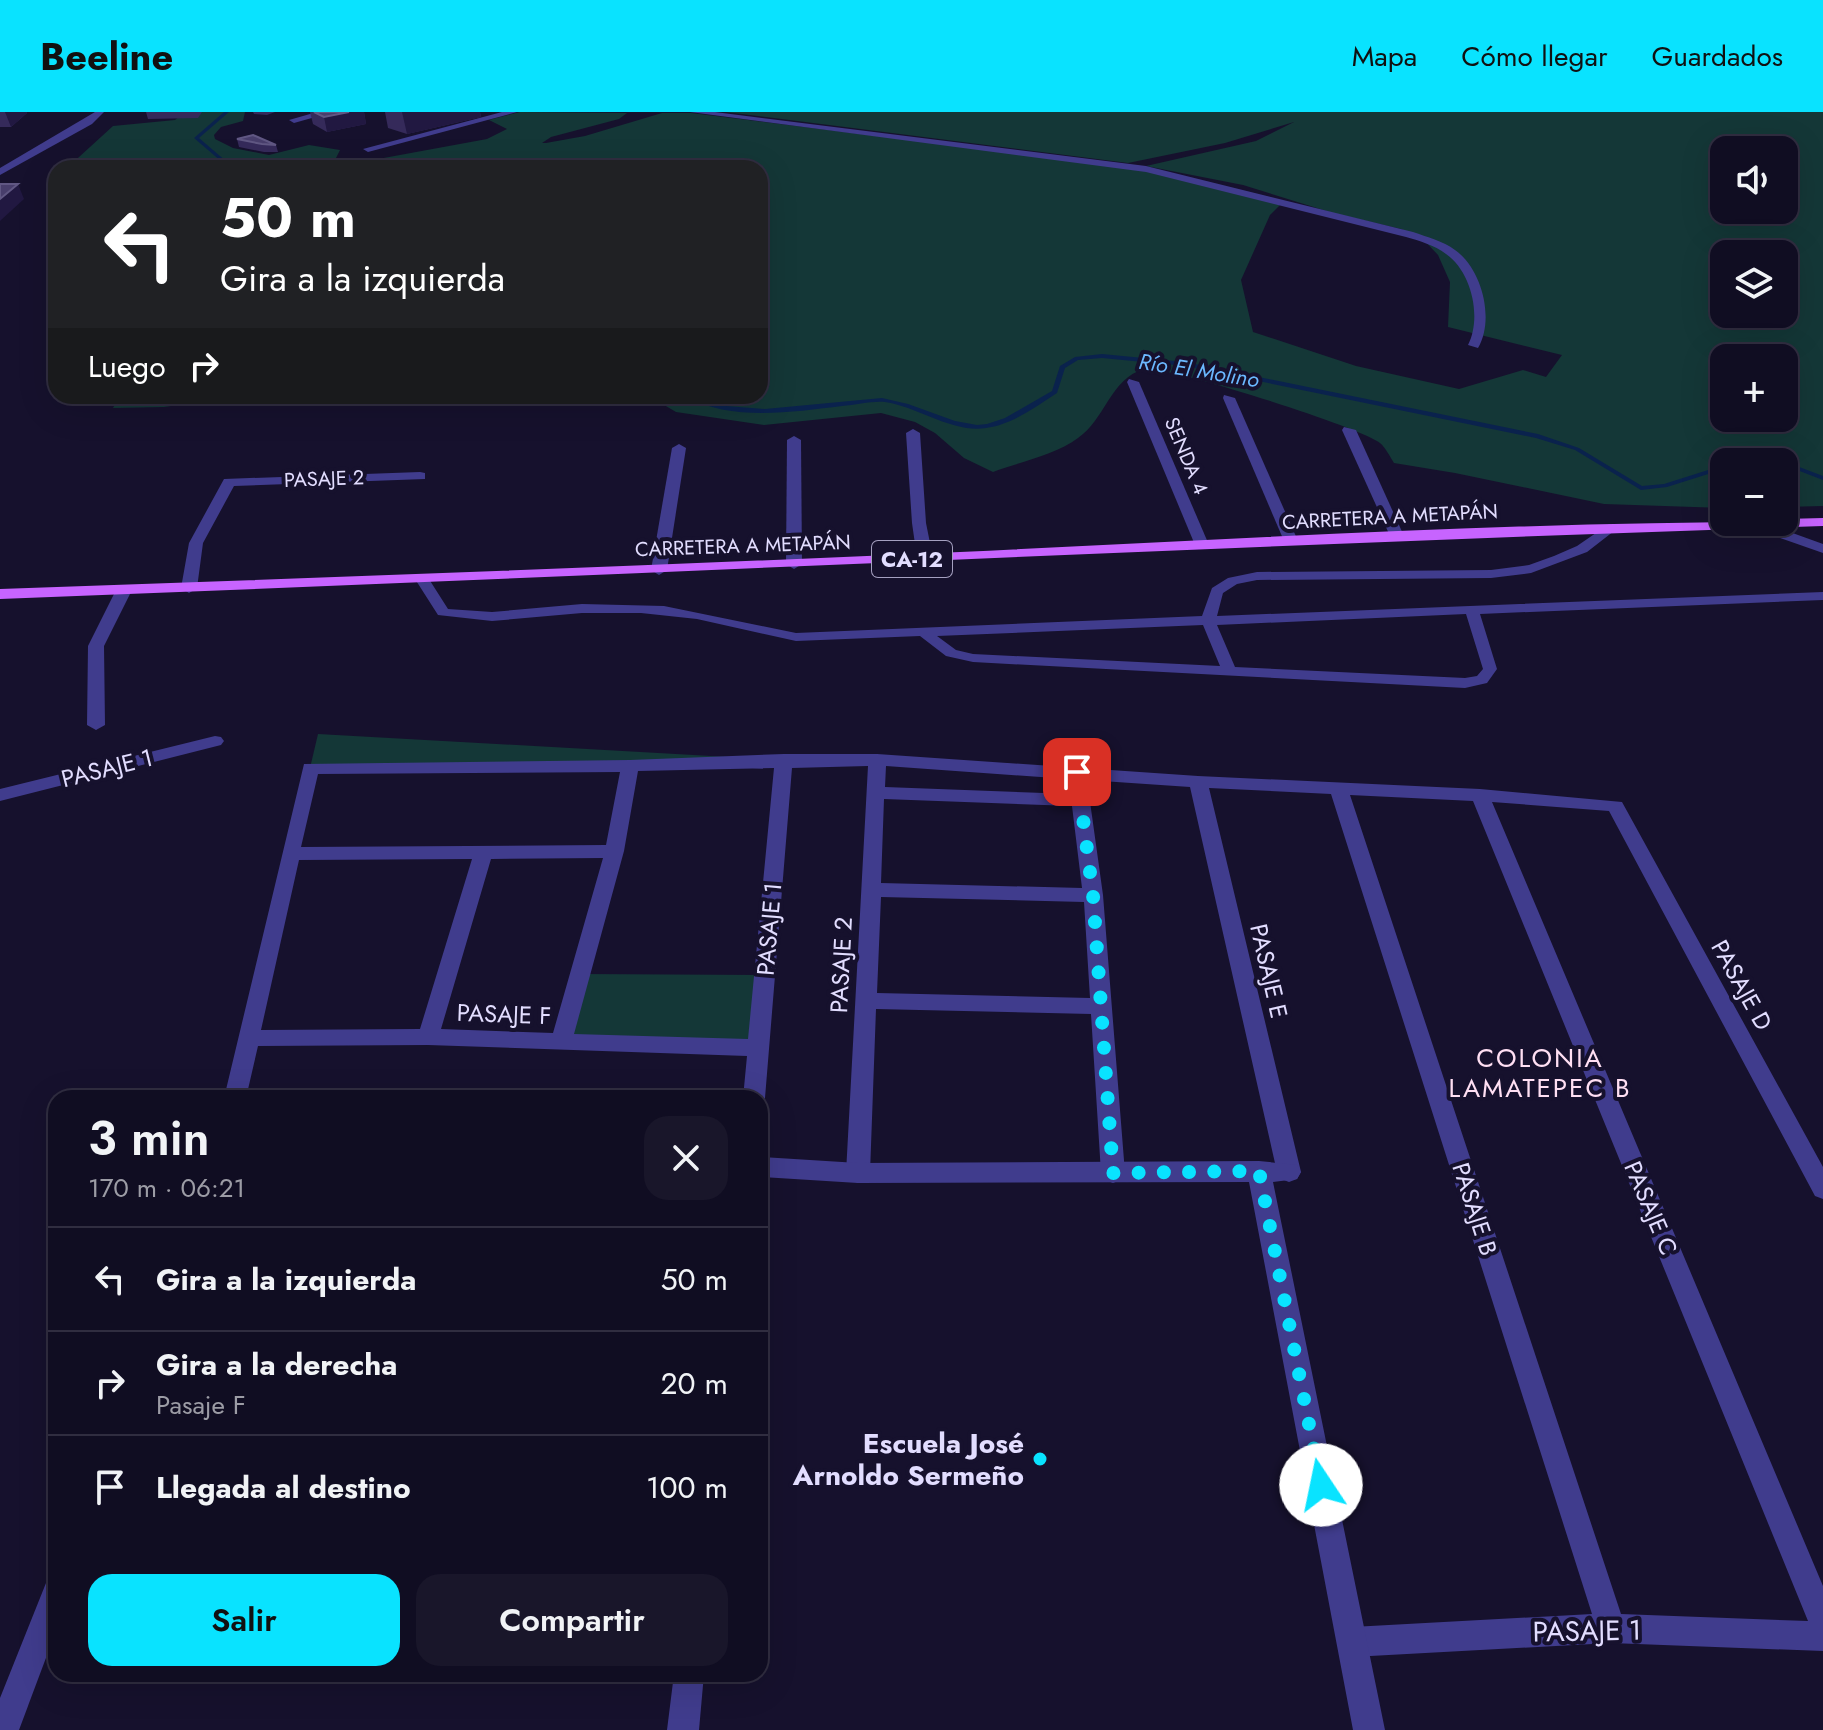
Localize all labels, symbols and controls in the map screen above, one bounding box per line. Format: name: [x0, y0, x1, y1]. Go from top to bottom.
text: Beeline: [40, 29, 173, 84]
text: Mapa: [1352, 36, 1417, 77]
text: Cómo llegar: [1461, 36, 1608, 77]
text: Guardados: [1652, 36, 1783, 77]
map controls: [1710, 136, 1798, 536]
button: sound: [1710, 136, 1798, 224]
text: 50 m: [220, 177, 356, 258]
icon: left: [88, 192, 192, 296]
button: layers: [1710, 240, 1798, 328]
text: Gira a la izquierda: [220, 252, 505, 304]
icon: right: [182, 344, 226, 388]
button: +: [1710, 344, 1798, 432]
text: Luego: [88, 345, 166, 388]
water label: Río El Molino: [1137, 345, 1262, 395]
street label: SENDA 4: [1157, 413, 1215, 499]
button: −: [1710, 448, 1798, 536]
street label: PASAJE 2: [283, 463, 365, 495]
street label: CARRETERA A METAPÁN: [1281, 497, 1499, 537]
street label: CARRETERA A METAPÁN: [635, 528, 851, 564]
road number: CA-12: [872, 541, 952, 577]
pin: [1043, 738, 1111, 806]
street label: PASAJE 1: [58, 740, 156, 796]
icon: arrive: [1055, 750, 1099, 794]
street label: PASAJE 1: [748, 881, 790, 977]
street label: PASAJE 2: [821, 916, 861, 1014]
street label: PASAJE E: [1241, 920, 1297, 1022]
street label: PASAJE D: [1703, 933, 1781, 1037]
street label: PASAJE F: [456, 995, 552, 1033]
district label: COLONIA LAMATEPEC B: [1448, 1039, 1632, 1107]
text: 3 min: [88, 1104, 210, 1173]
button: close: [644, 1116, 728, 1200]
street label: PASAJE C: [1616, 1156, 1686, 1260]
street label: PASAJE B: [1444, 1158, 1506, 1260]
text: 170 m · 06:21: [88, 1169, 245, 1207]
icon: left: [88, 1257, 132, 1301]
text: Gira a la izquierda: [156, 1258, 416, 1301]
text: 50 m: [661, 1258, 728, 1301]
text: Gira a la derecha: [156, 1343, 397, 1386]
icon: right: [88, 1361, 132, 1405]
text: 20 m: [661, 1362, 728, 1405]
text: Pasaje F: [156, 1386, 246, 1424]
place label: Escuela José Arnoldo Sermeño: [792, 1423, 1024, 1496]
position arrow: [1279, 1443, 1363, 1527]
marker: Escuela José Arnoldo Sermeño: [1031, 1450, 1049, 1468]
icon: arrive: [88, 1465, 132, 1509]
text: Llegada al destino: [156, 1466, 411, 1509]
text: 100 m: [646, 1466, 728, 1509]
button: Salir: [88, 1574, 400, 1666]
button: Compartir: [416, 1574, 728, 1666]
street label: PASAJE 1: [1532, 1610, 1642, 1652]

